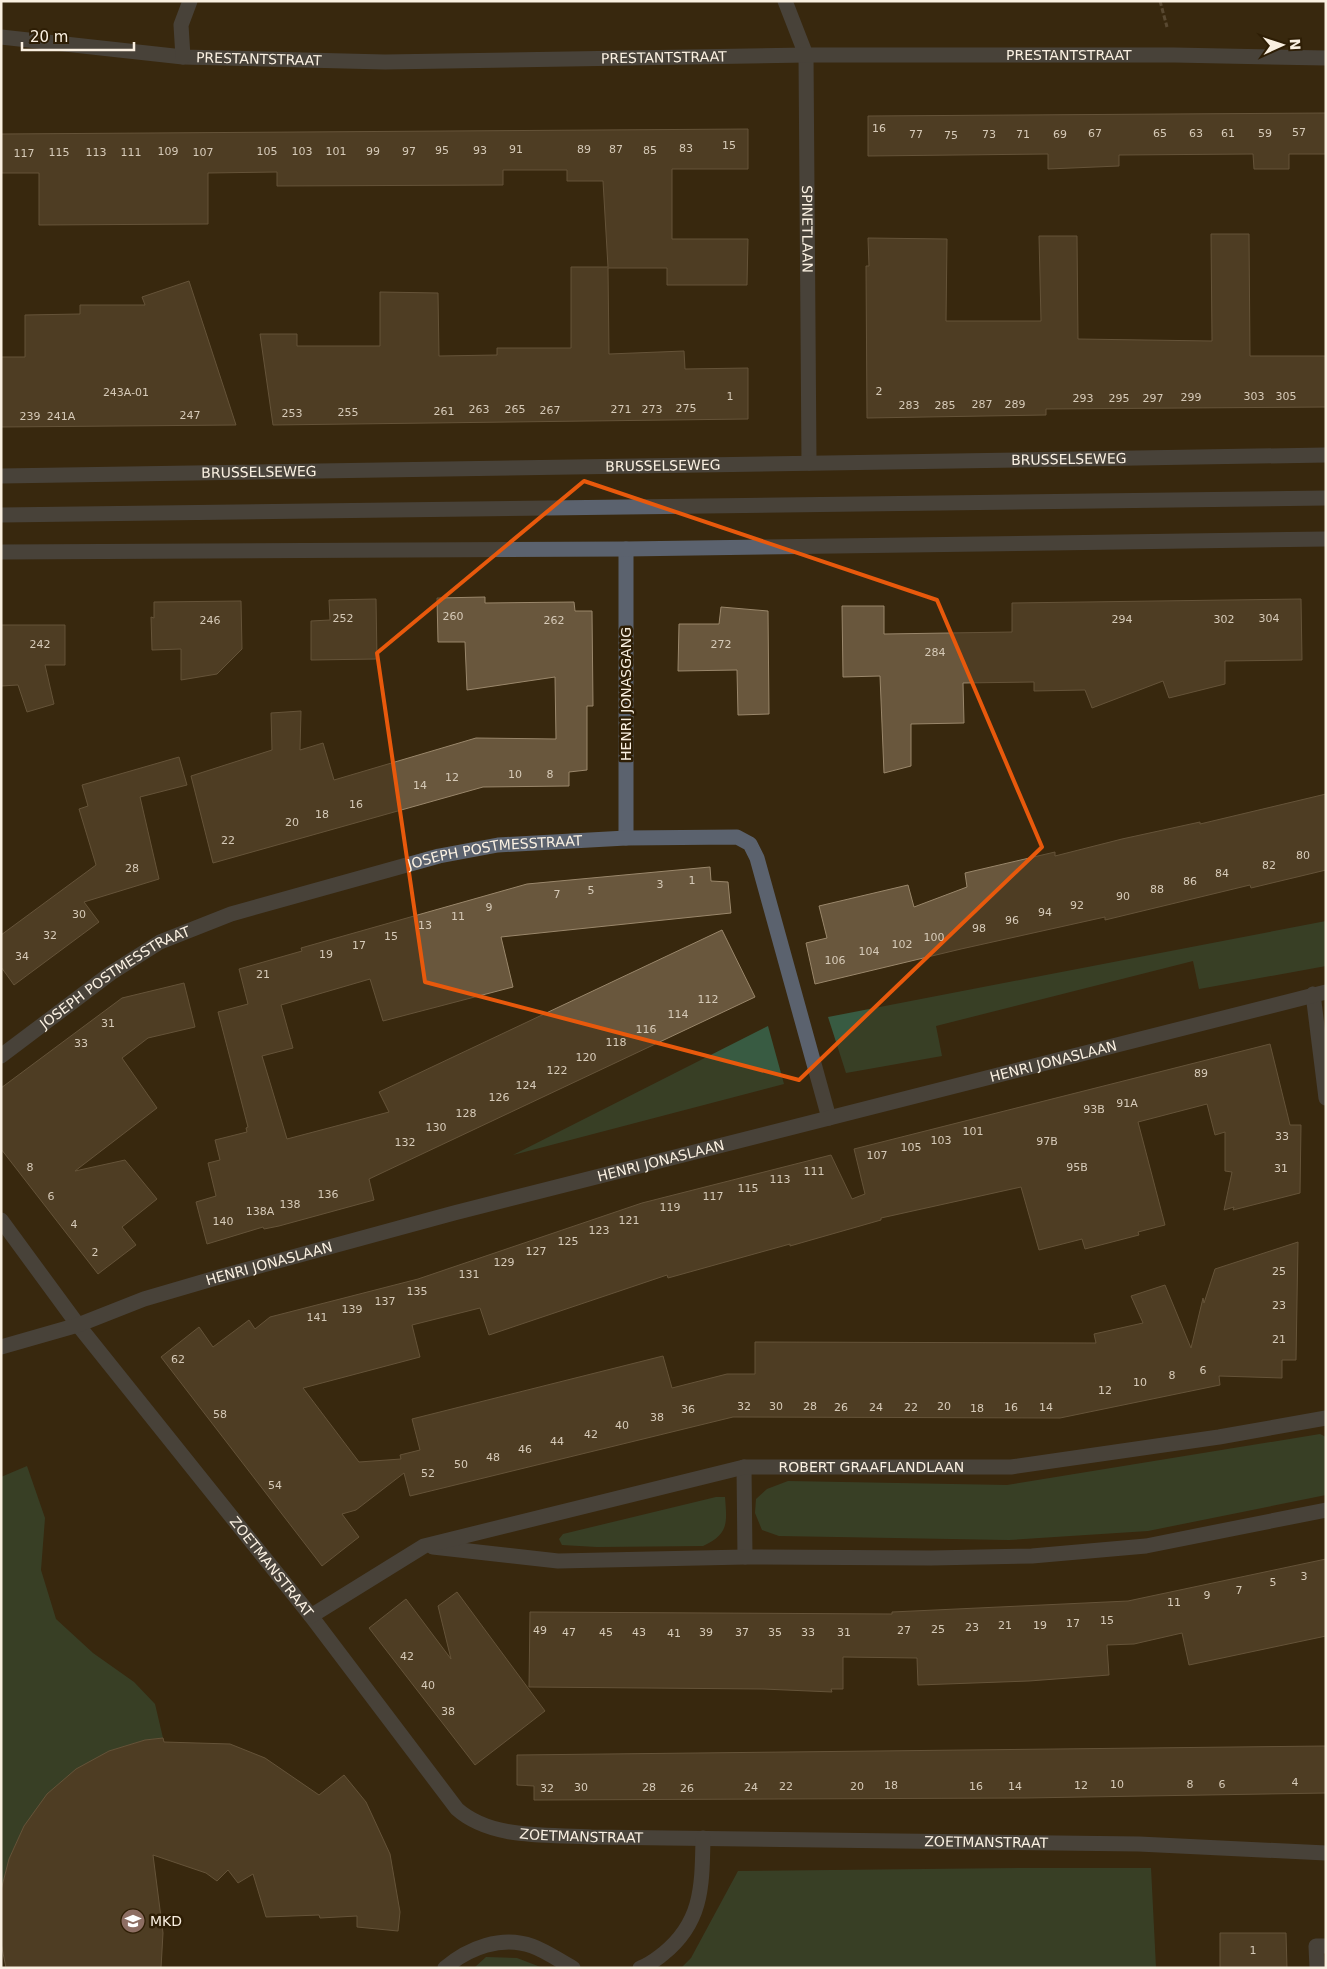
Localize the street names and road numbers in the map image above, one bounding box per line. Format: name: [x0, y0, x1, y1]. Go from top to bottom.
street label: PRESTANTSTRAAT: [1006, 47, 1132, 63]
street label: PRESTANTSTRAAT: [601, 48, 727, 66]
street label: PRESTANTSTRAAT: [196, 49, 322, 68]
street label: SPINETLAAN: [799, 185, 816, 273]
street label: BRUSSELSEWEG: [1011, 450, 1127, 468]
street label: BRUSSELSEWEG: [605, 457, 721, 474]
street label: BRUSSELSEWEG: [201, 463, 317, 481]
street label: HENRI JONASGANG: [618, 627, 634, 761]
street label: JOSEPH POSTMESSTRAAT: [405, 832, 583, 873]
street label: JOSEPH POSTMESSTRAAT: [36, 923, 193, 1033]
street label: HENRI JONASLAAN: [988, 1037, 1119, 1085]
street label: HENRI JONASLAAN: [596, 1137, 726, 1184]
street label: HENRI JONASLAAN: [204, 1239, 334, 1288]
street label: ROBERT GRAAFLANDLAAN: [779, 1459, 964, 1475]
street label: ZOETMANSTRAAT: [227, 1513, 317, 1621]
street label: ZOETMANSTRAAT: [519, 1825, 644, 1846]
street label: ZOETMANSTRAAT: [924, 1833, 1049, 1851]

